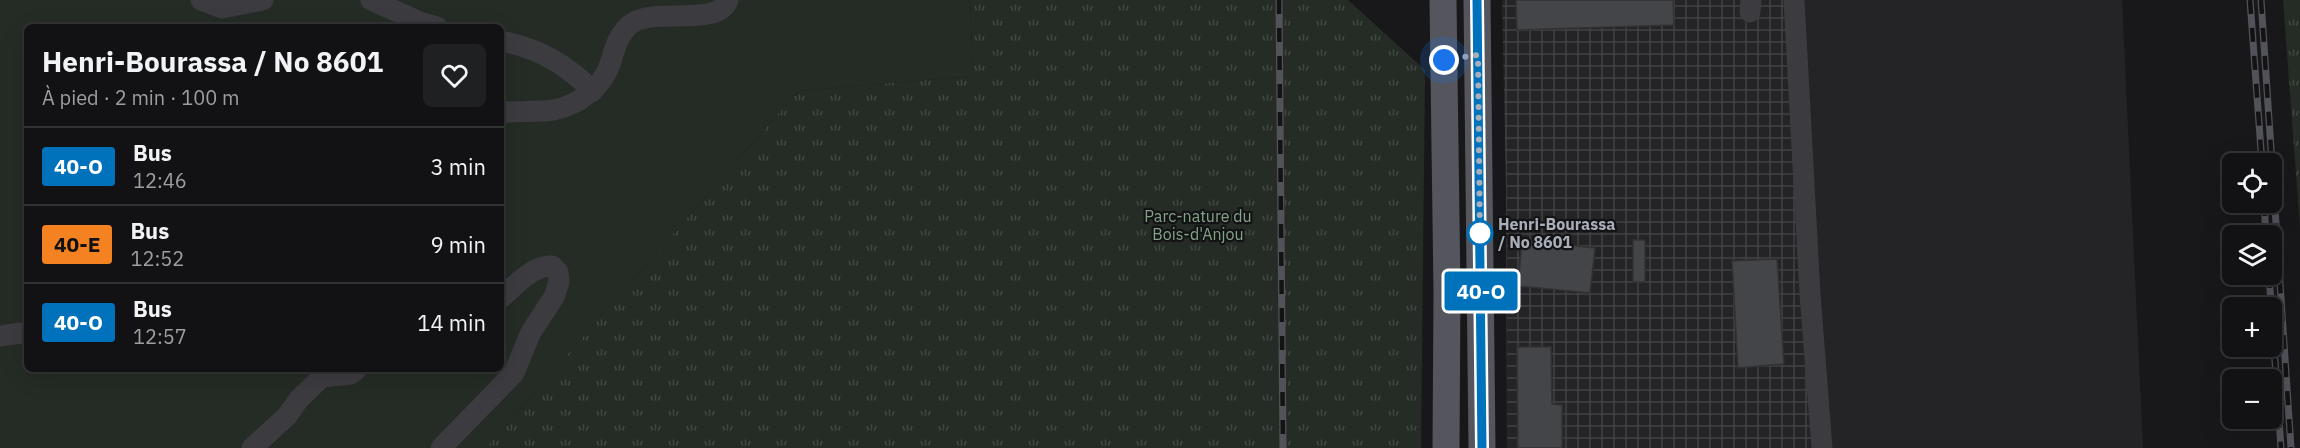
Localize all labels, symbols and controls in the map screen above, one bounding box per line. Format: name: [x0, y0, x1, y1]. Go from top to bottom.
text: Henri-Bourassa / No 8601: [42, 43, 383, 80]
button: heart: [423, 44, 486, 107]
your location: [1429, 45, 1459, 75]
text: À pied · 2 min · 100 m: [42, 84, 239, 111]
text: Bus: [133, 138, 172, 167]
text: 40-O: [54, 152, 103, 180]
text: 3 min: [430, 152, 486, 181]
map controls: [2222, 153, 2282, 429]
button: locate: [2222, 153, 2282, 213]
text: 12:46: [133, 167, 187, 194]
park label: Parc-nature du Bois-d'Anjou: [1144, 206, 1252, 244]
place label: Henri-Bourassa / No 8601: [1498, 214, 1615, 252]
text: Bus: [130, 216, 169, 245]
marker: Henri-Bourassa / No 8601: [1467, 220, 1493, 246]
button: layers: [2222, 225, 2282, 285]
text: 40-E: [54, 230, 100, 258]
text: 9 min: [430, 230, 486, 259]
text: 12:52: [130, 245, 184, 272]
line badge: 40-O: [1439, 272, 1523, 310]
text: 40-O: [1457, 277, 1505, 305]
text: Bus: [133, 294, 172, 323]
button: +: [2222, 297, 2282, 357]
text: 40-O: [54, 308, 103, 336]
text: 14 min: [417, 308, 486, 337]
text: 12:57: [133, 323, 187, 350]
button: −: [2222, 369, 2282, 429]

